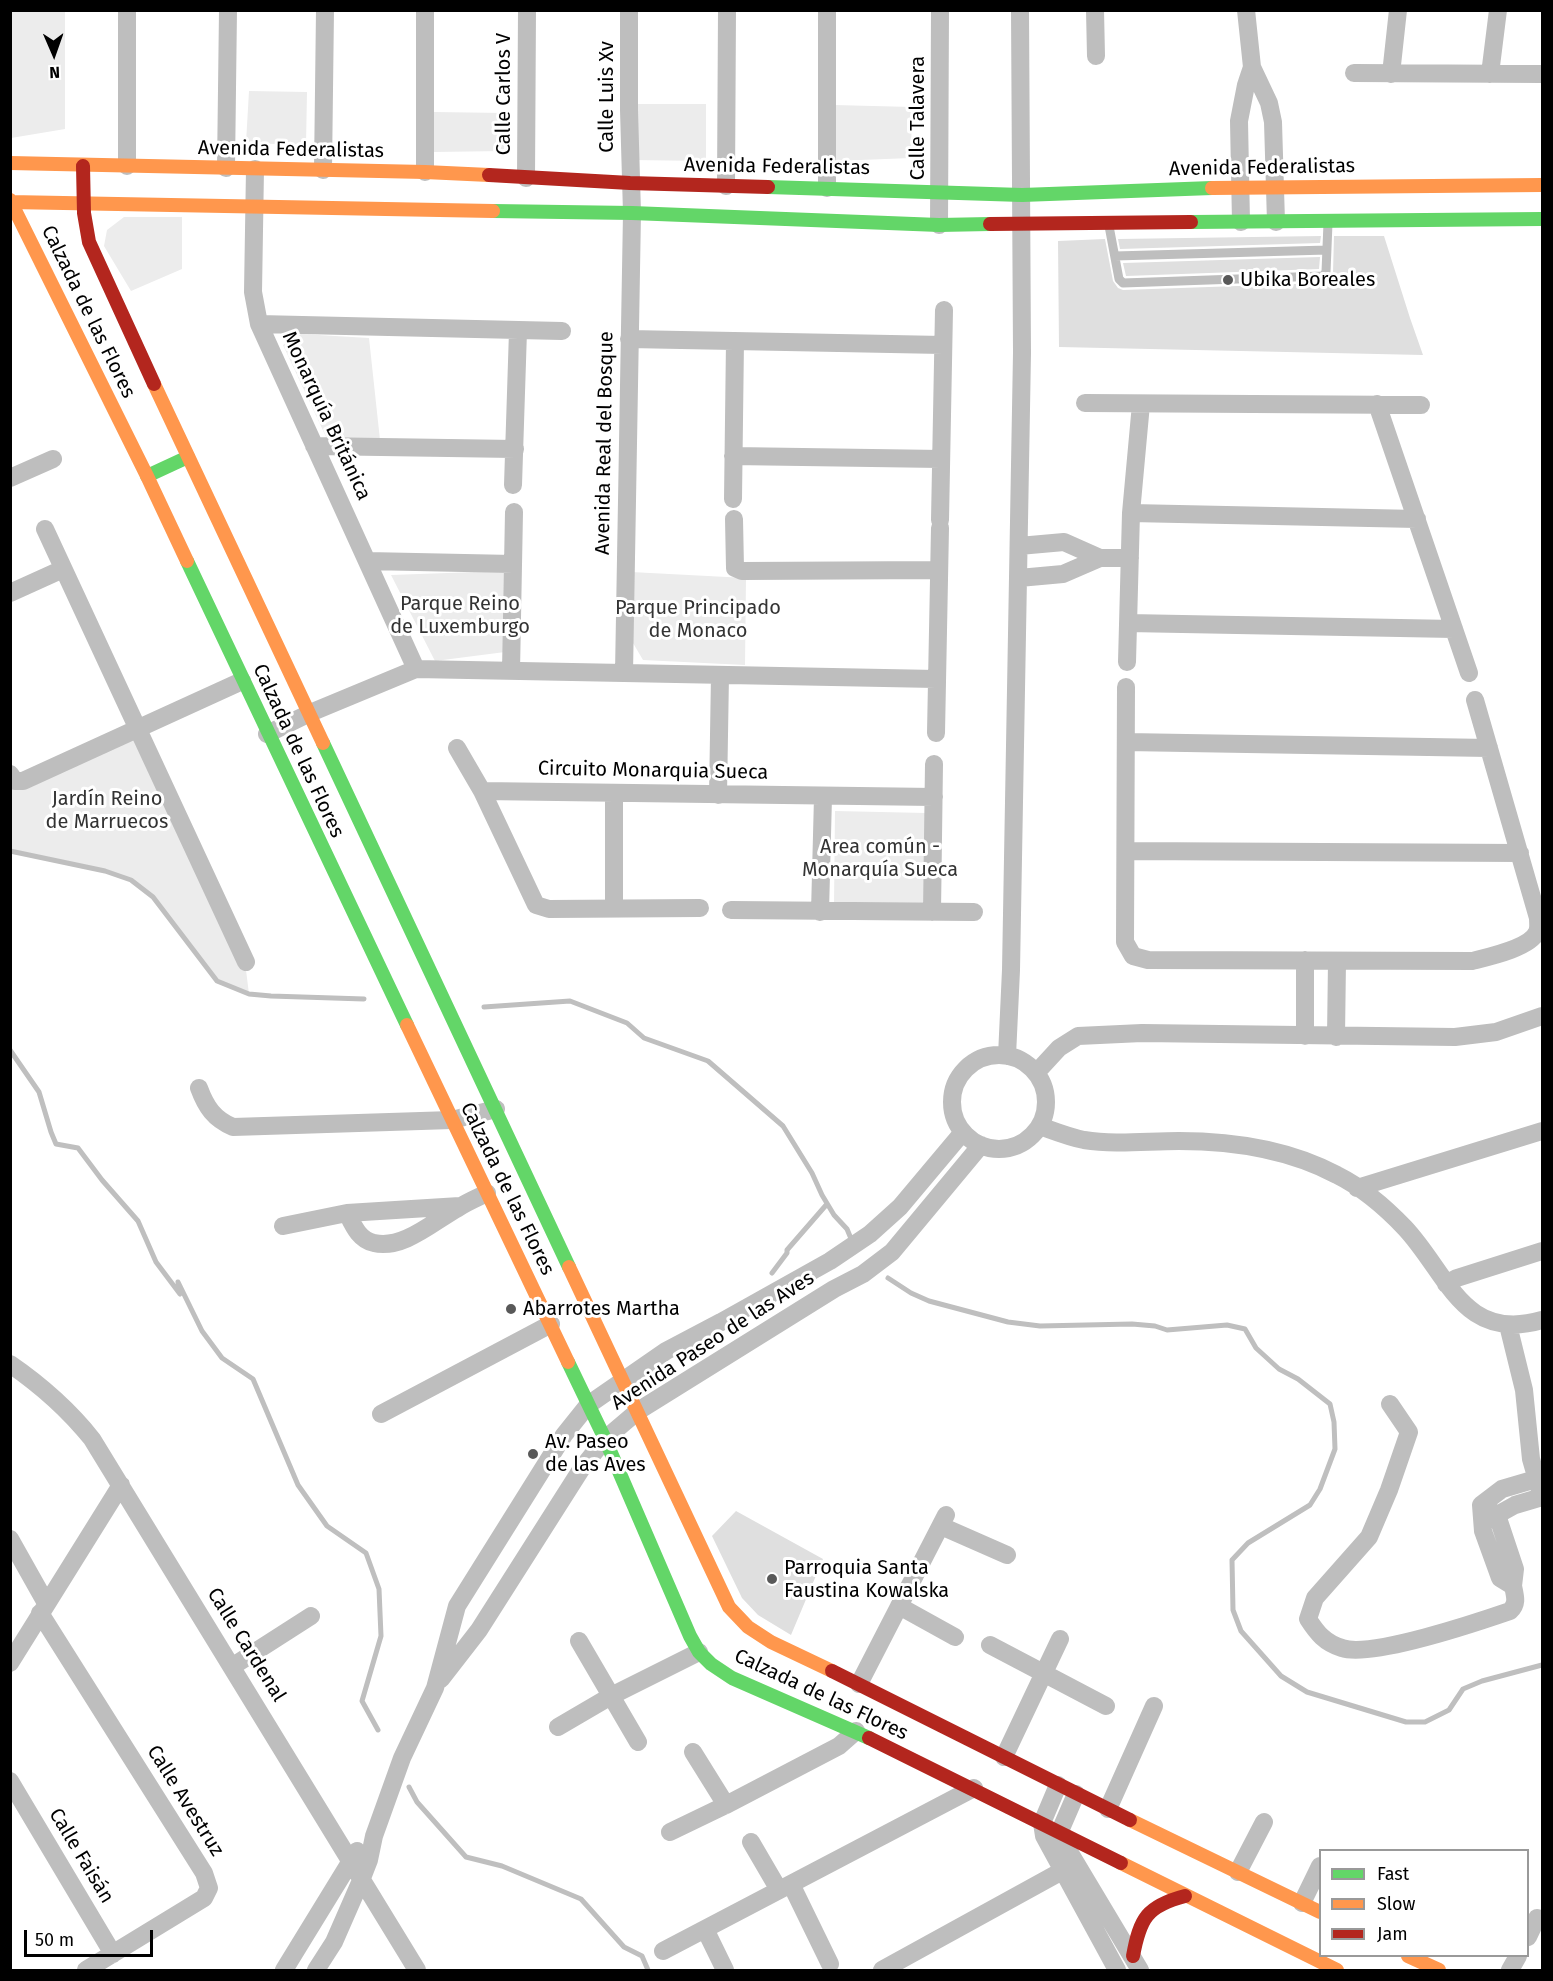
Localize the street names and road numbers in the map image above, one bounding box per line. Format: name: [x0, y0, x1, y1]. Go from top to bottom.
street label: Calle Carlos V: [492, 33, 516, 155]
street label: Calle Luis Xv: [595, 41, 619, 153]
street label: Calle Talavera: [906, 56, 930, 180]
street label: Avenida Federalistas: [198, 136, 384, 164]
street label: Avenida Federalistas: [684, 153, 870, 181]
street label: Avenida Federalistas: [1169, 154, 1355, 182]
street label: Calzada de las Flores: [36, 222, 140, 402]
street label: Monarquía Británica: [276, 328, 376, 504]
street label: Avenida Real del Bosque: [591, 331, 619, 555]
street label: Calzada de las Flores: [247, 660, 349, 842]
street label: Circuito Monarquia Sueca: [538, 757, 768, 785]
street label: Calzada de las Flores: [455, 1099, 559, 1279]
street label: Avenida Paseo de las Aves: [607, 1266, 819, 1416]
street label: Calle Cardenal: [201, 1584, 291, 1706]
street label: Calzada de las Flores: [730, 1644, 912, 1746]
street label: Calle Avestruz: [141, 1741, 229, 1861]
street label: Calle Faisán: [43, 1804, 119, 1908]

